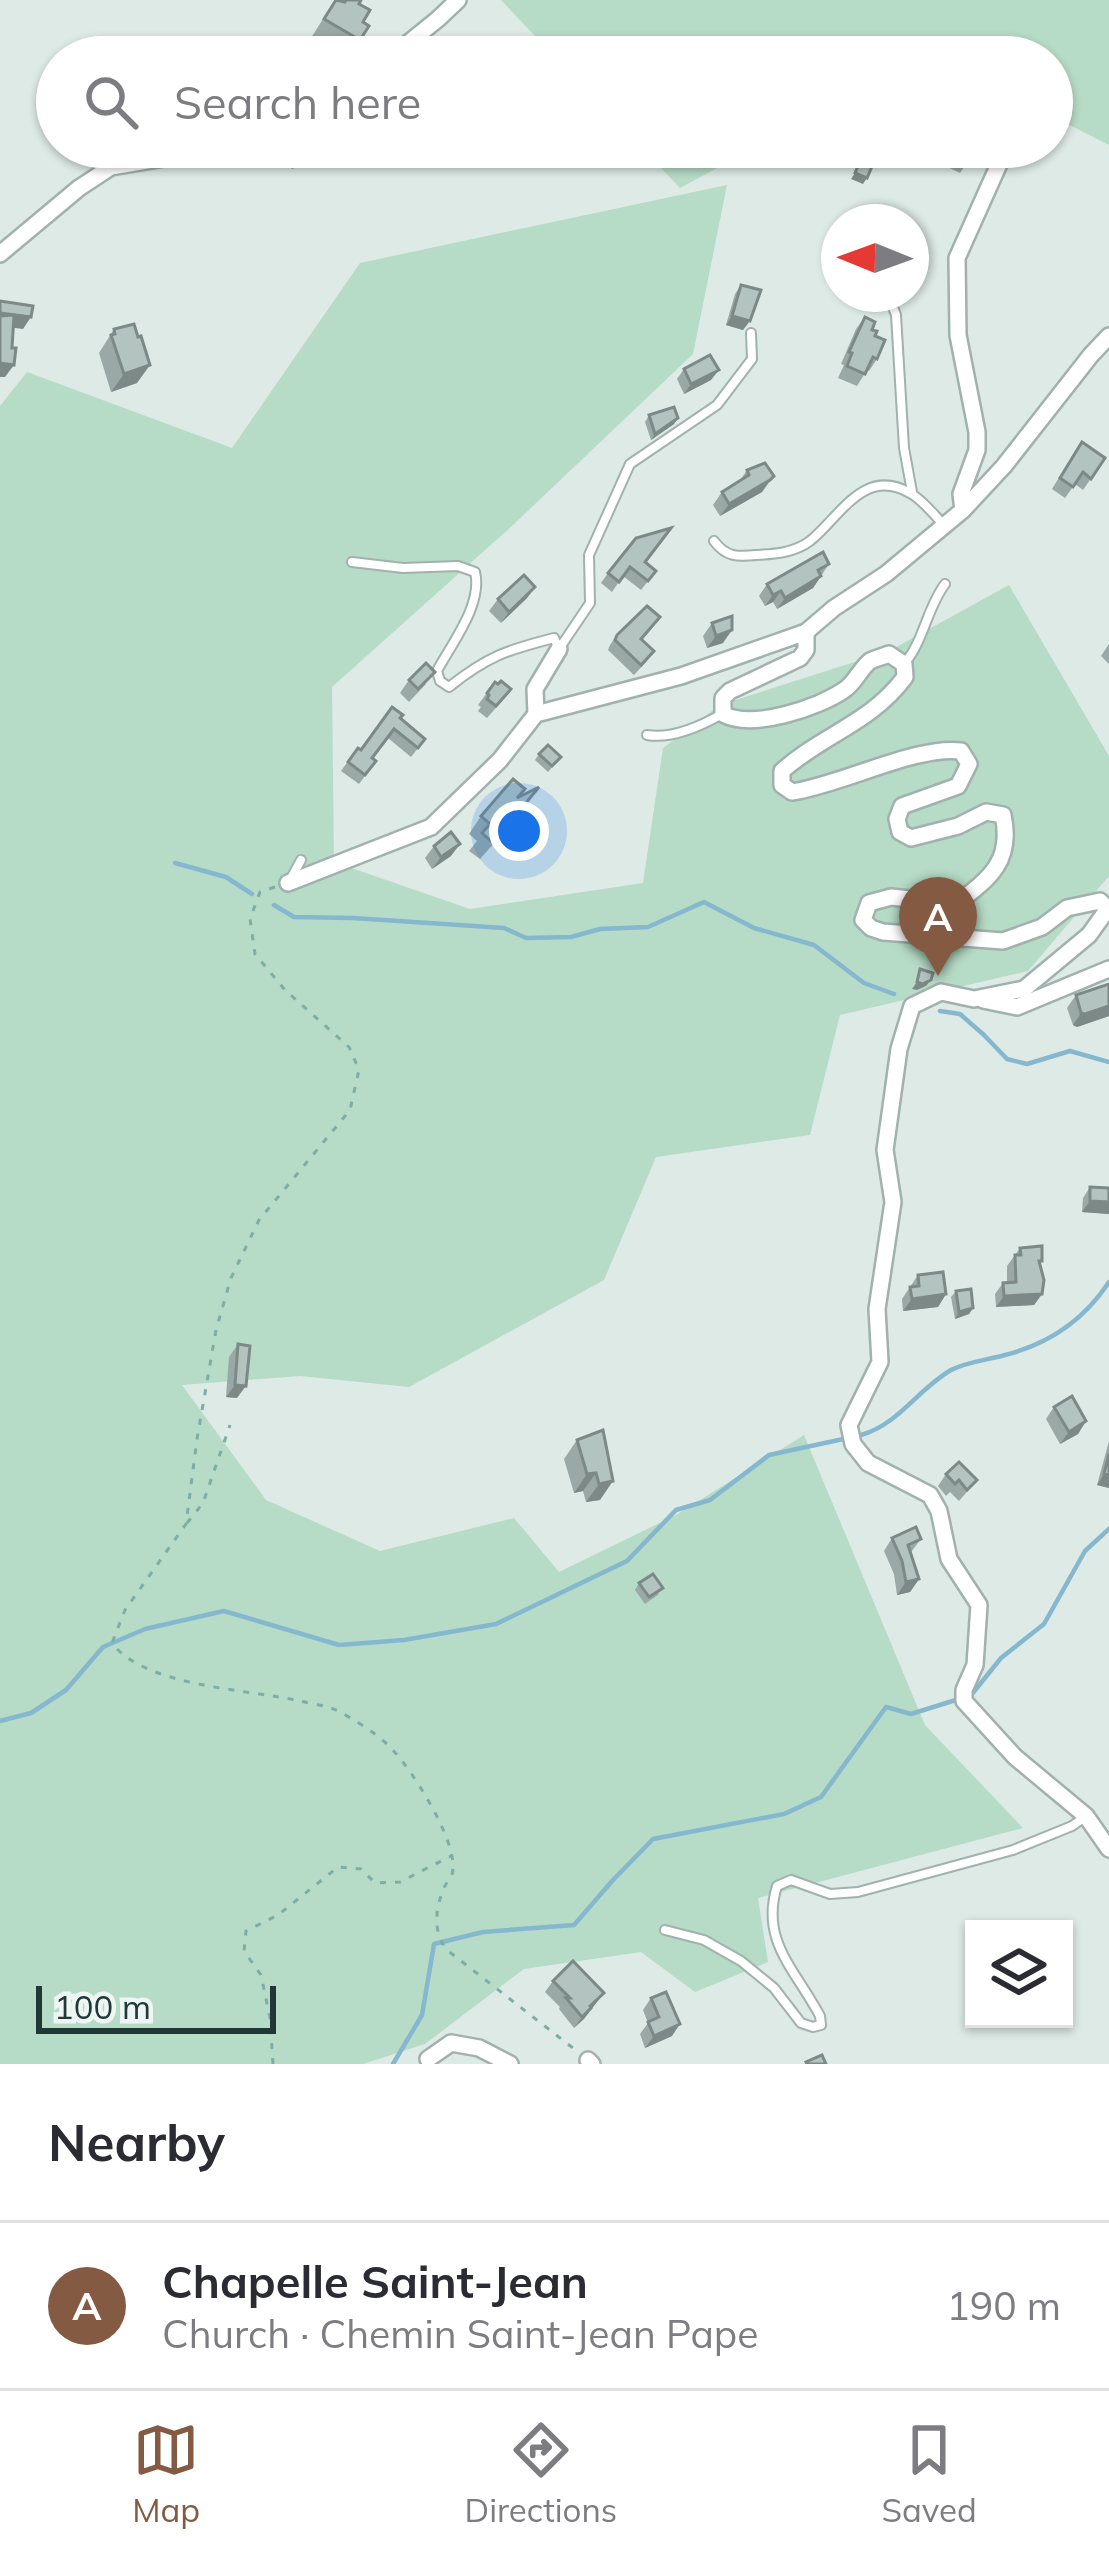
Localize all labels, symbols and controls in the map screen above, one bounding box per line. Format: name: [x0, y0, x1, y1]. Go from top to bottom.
search box: [36, 36, 1073, 168]
icon: search: [78, 69, 144, 135]
text: Search here: [174, 74, 421, 130]
north arrow: [821, 204, 929, 312]
your location: [489, 801, 549, 861]
pin: A: [899, 877, 977, 976]
map controls: [965, 1920, 1073, 2028]
button: layers: [965, 1920, 1073, 2028]
scale bar: [36, 1980, 276, 2033]
text: 100 m: [54, 1986, 151, 2027]
text: Nearby: [48, 2110, 225, 2174]
text: Chapelle Saint-Jean: [162, 2253, 588, 2309]
text: A: [72, 2281, 102, 2330]
text: 190 m: [946, 2281, 1061, 2330]
text: Church · Chemin Saint-Jean Pape: [162, 2309, 758, 2358]
tab: Map: [132, 2417, 200, 2530]
tab: Directions: [465, 2417, 617, 2530]
tab: Saved: [882, 2417, 977, 2530]

